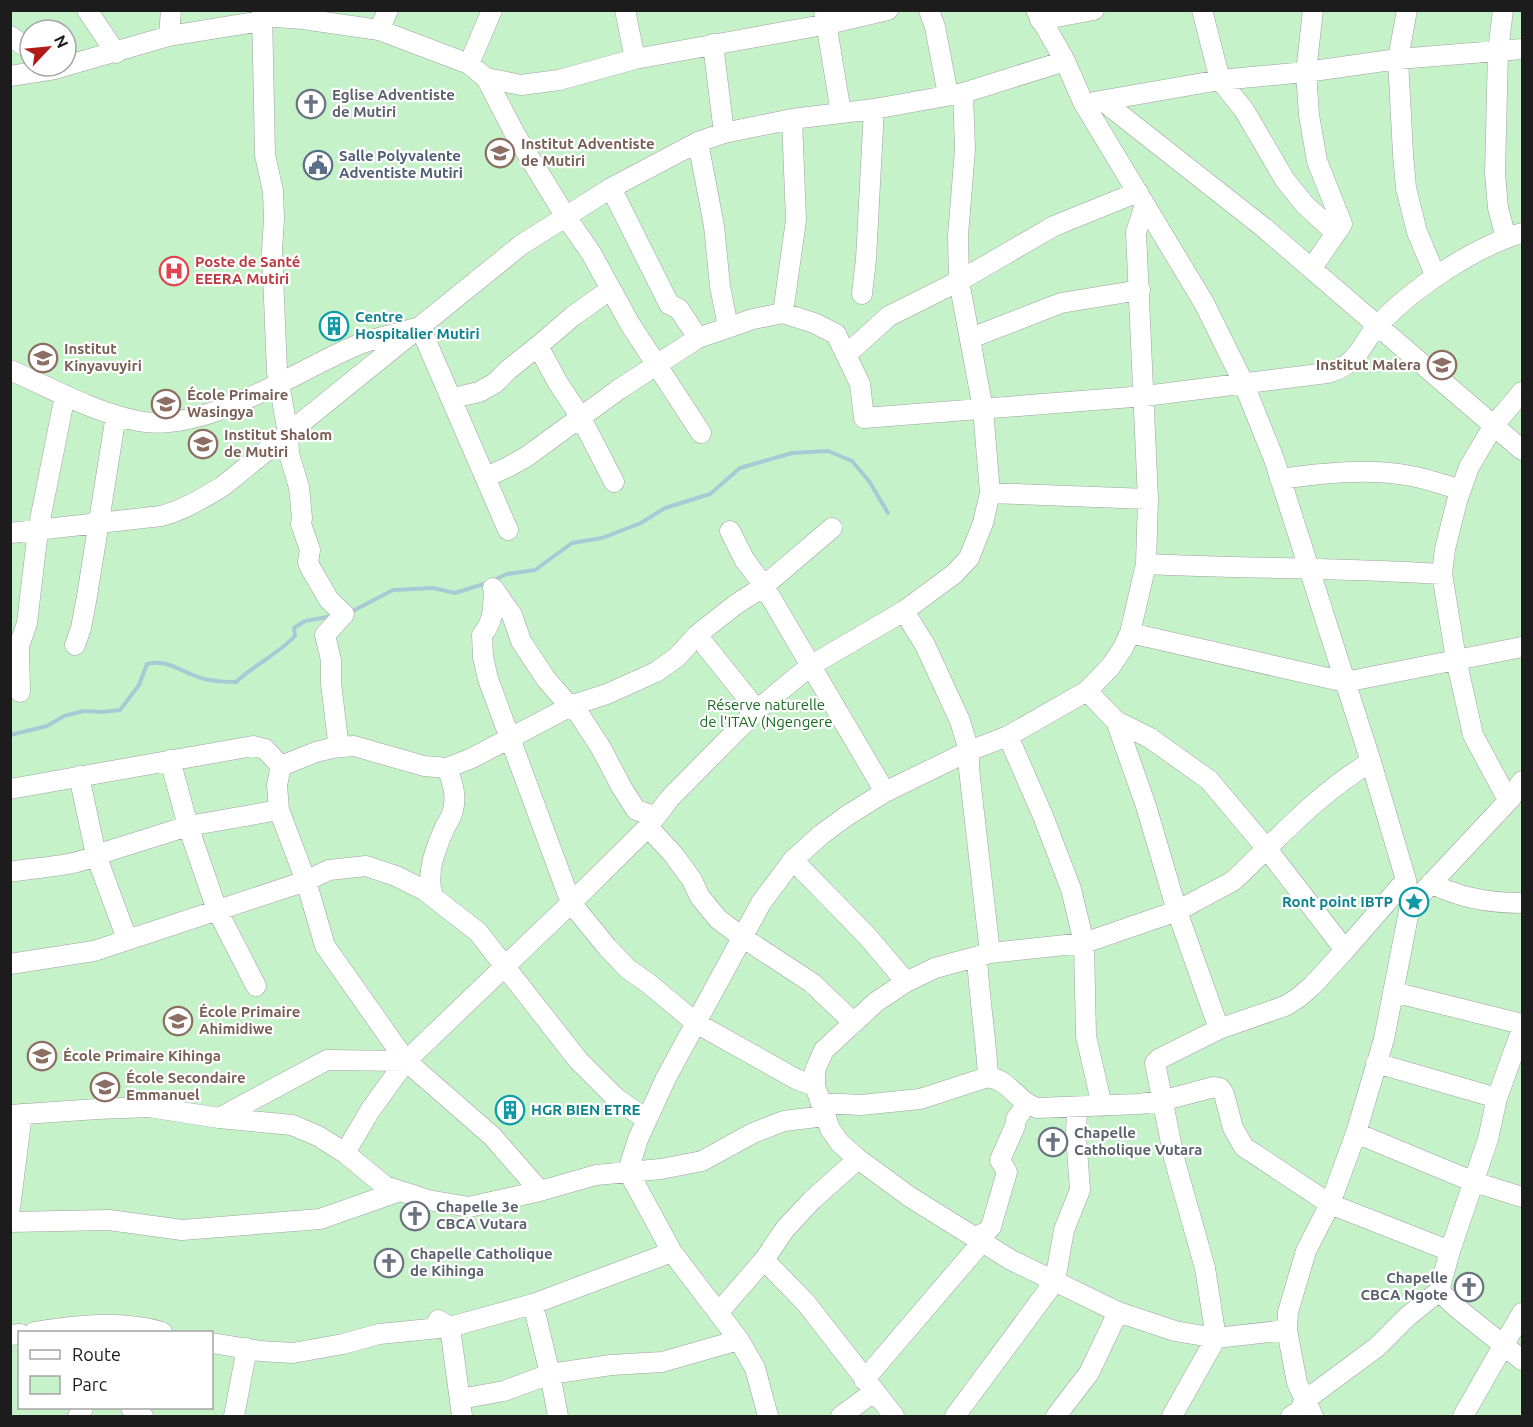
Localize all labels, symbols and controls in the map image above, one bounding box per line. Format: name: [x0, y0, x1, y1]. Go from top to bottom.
north arrow: [18, 18, 78, 78]
text: N: [51, 32, 72, 51]
place label: Eglise Adventiste de Mutiri: [332, 86, 455, 120]
church icon: Eglise Adventiste de Mutiri: [295, 88, 327, 120]
place label: Institut Adventiste de Mutiri: [521, 135, 655, 169]
school or university icon: Institut Adventiste de Mutiri: [484, 137, 516, 169]
place label: Salle Polyvalente Adventiste Mutiri: [339, 147, 463, 181]
public building icon: Salle Polyvalente Adventiste Mutiri: [302, 149, 334, 181]
place label: Poste de Santé EEERA Mutiri: [195, 253, 300, 287]
hospital icon: Poste de Santé EEERA Mutiri: [158, 255, 190, 287]
place label: Centre Hospitalier Mutiri: [355, 308, 480, 342]
building icon: Centre Hospitalier Mutiri: [318, 310, 350, 342]
place label: Institut Kinyavuyiri: [64, 340, 142, 374]
school or university icon: Institut Kinyavuyiri: [27, 342, 59, 374]
school or university icon: Institut Malera: [1426, 349, 1458, 381]
place label: Institut Malera: [1316, 356, 1421, 373]
place label: École Primaire Wasingya: [187, 386, 288, 420]
school or university icon: École Primaire Wasingya: [150, 388, 182, 420]
place label: Institut Shalom de Mutiri: [224, 426, 332, 460]
school or university icon: Institut Shalom de Mutiri: [187, 428, 219, 460]
park label: Réserve naturelle de l'ITAV (Ngengere: [699, 696, 833, 730]
place icon: Ront point IBTP: [1398, 886, 1430, 918]
place label: Ront point IBTP: [1282, 893, 1393, 910]
place label: École Primaire Ahimidiwe: [199, 1003, 300, 1037]
school or university icon: École Primaire Ahimidiwe: [162, 1005, 194, 1037]
school or university icon: École Primaire Kihinga: [26, 1040, 58, 1072]
place label: École Primaire Kihinga: [63, 1047, 221, 1064]
place label: École Secondaire Emmanuel: [126, 1069, 246, 1103]
school or university icon: École Secondaire Emmanuel: [89, 1071, 121, 1103]
building icon: HGR BIEN ETRE: [494, 1094, 526, 1126]
place label: HGR BIEN ETRE: [531, 1101, 641, 1118]
place label: Chapelle Catholique Vutara: [1074, 1124, 1202, 1158]
church icon: Chapelle Catholique Vutara: [1037, 1126, 1069, 1158]
place label: Chapelle 3e CBCA Vutara: [436, 1198, 527, 1232]
church icon: Chapelle 3e CBCA Vutara: [399, 1200, 431, 1232]
place label: Chapelle Catholique de Kihinga: [410, 1245, 553, 1279]
church icon: Chapelle Catholique de Kihinga: [373, 1247, 405, 1279]
place label: Chapelle CBCA Ngote: [1360, 1269, 1448, 1303]
church icon: Chapelle CBCA Ngote: [1453, 1271, 1485, 1303]
legend: [18, 1331, 213, 1409]
text: Route: [72, 1344, 121, 1364]
text: Parc: [72, 1374, 107, 1394]

